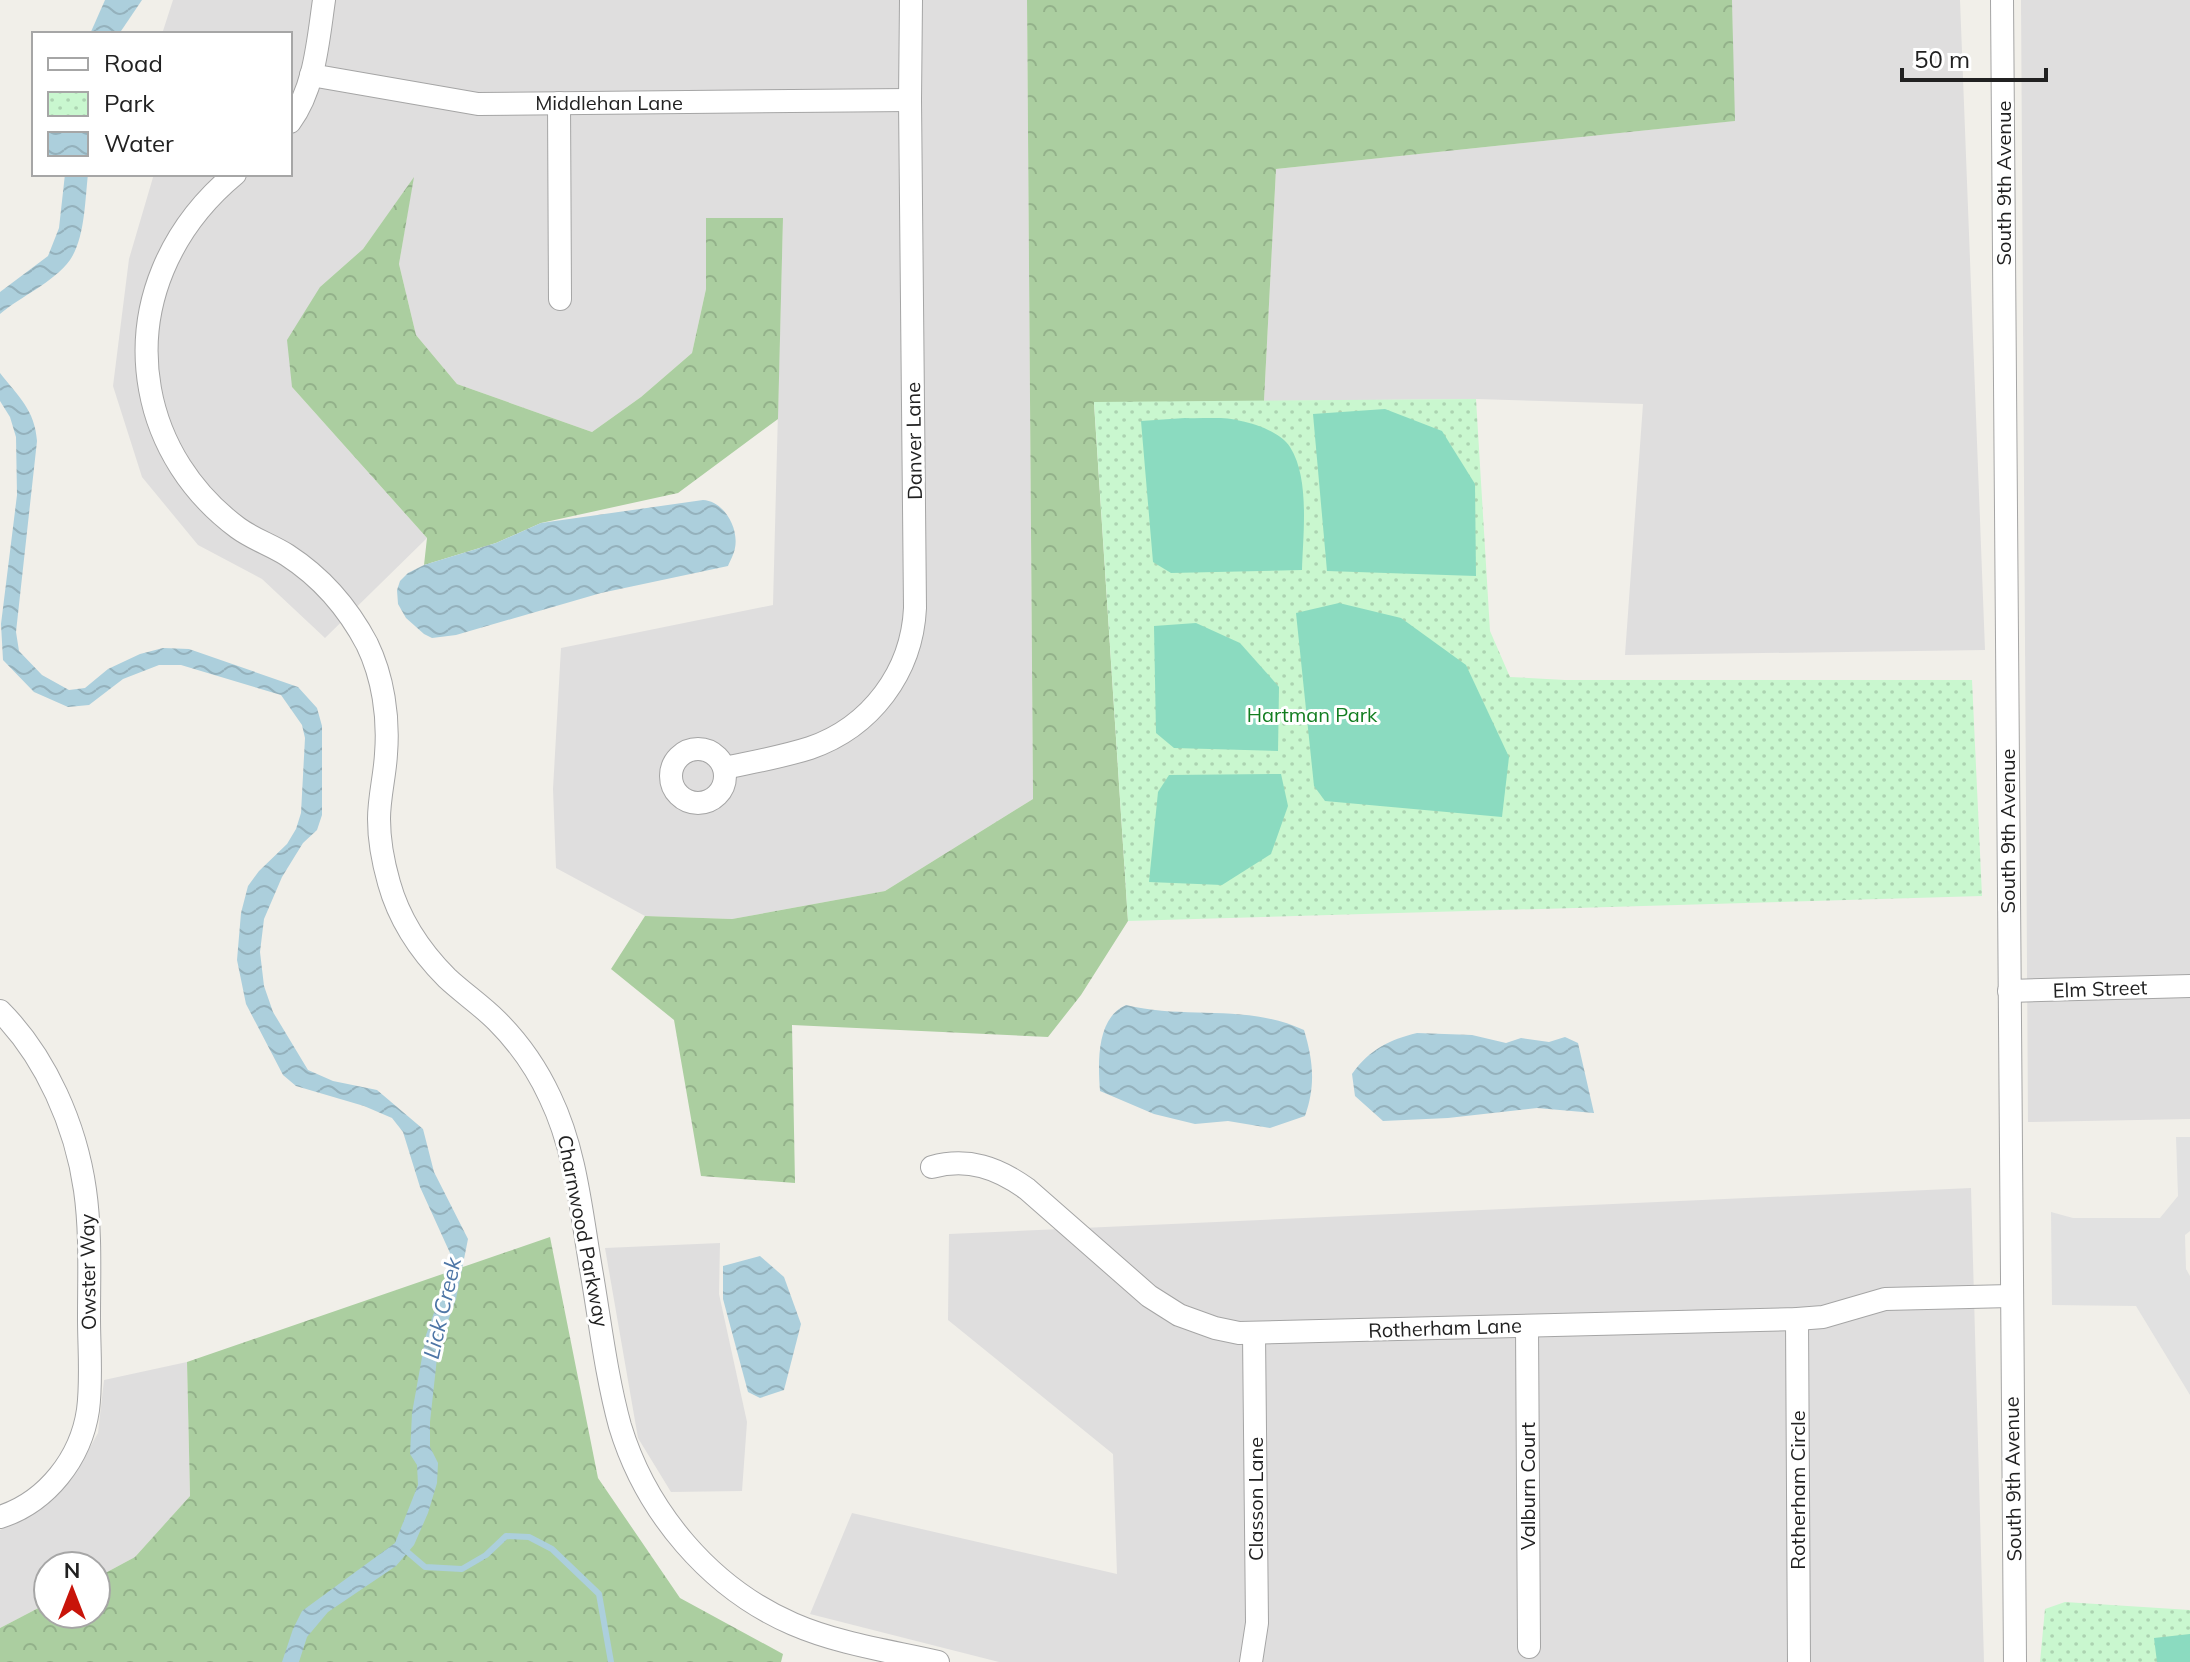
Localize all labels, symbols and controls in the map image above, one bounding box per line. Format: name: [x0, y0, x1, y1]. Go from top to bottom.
legend: [32, 32, 292, 176]
scale bar: [1902, 32, 2046, 82]
text: 50 m: [1914, 44, 1970, 74]
text: Road: [104, 48, 163, 78]
text: Park: [104, 88, 155, 118]
street label: Middlehan Lane: [535, 90, 683, 115]
street label: South 9th Avenue: [1991, 101, 2016, 265]
text: Water: [104, 128, 174, 158]
street label: Danver Lane: [900, 382, 927, 500]
park label: Hartman Park: [1247, 702, 1378, 727]
street label: South 9th Avenue: [1995, 749, 2020, 913]
street label: Elm Street: [2052, 974, 2148, 1003]
street label: Charnwood Parkway: [553, 1133, 614, 1329]
street label: Owster Way: [74, 1213, 101, 1330]
water label: Lick Creek: [417, 1254, 467, 1362]
street label: Rotherham Lane: [1368, 1312, 1522, 1343]
street label: South 9th Avenue: [1999, 1396, 2026, 1562]
street label: Rotherham Circle: [1785, 1410, 1810, 1570]
street label: Valburn Court: [1515, 1422, 1540, 1550]
street label: Classon Lane: [1243, 1437, 1268, 1561]
north arrow: [32, 1550, 112, 1630]
text: N: [64, 1556, 80, 1584]

